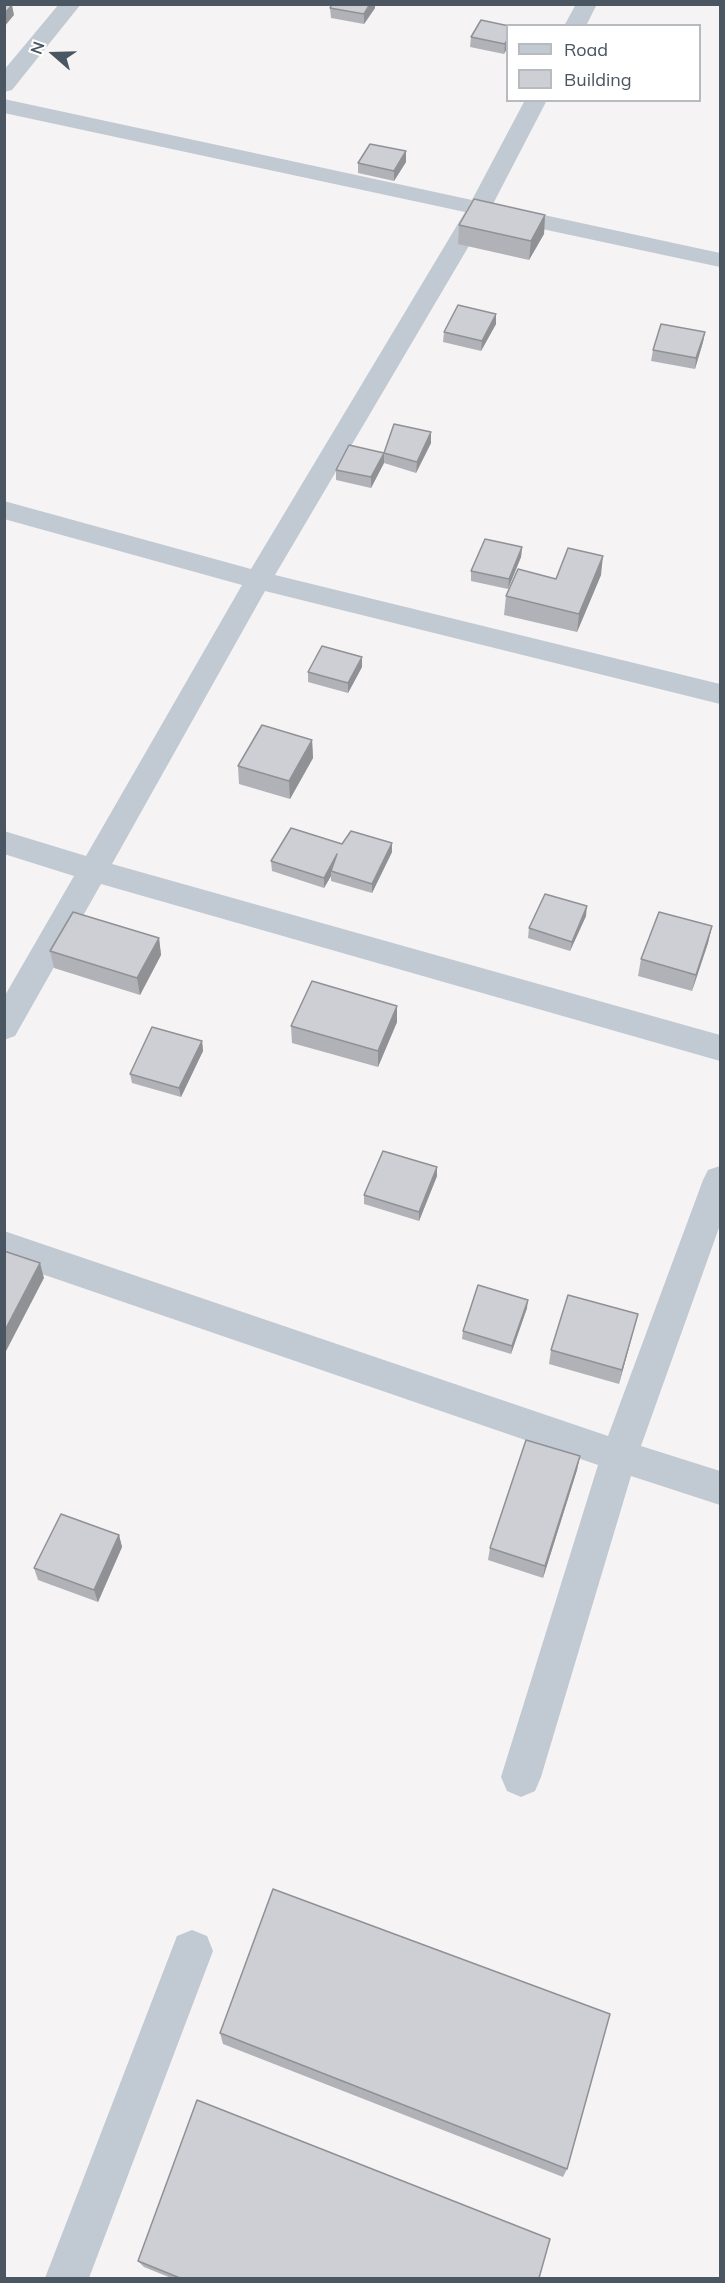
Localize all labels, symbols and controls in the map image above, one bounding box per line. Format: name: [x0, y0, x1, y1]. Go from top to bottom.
north arrow: [24, 24, 84, 84]
legend: [506, 24, 701, 102]
text: Road: [564, 38, 608, 61]
text: N: [26, 39, 49, 57]
text: Building: [564, 68, 632, 91]

